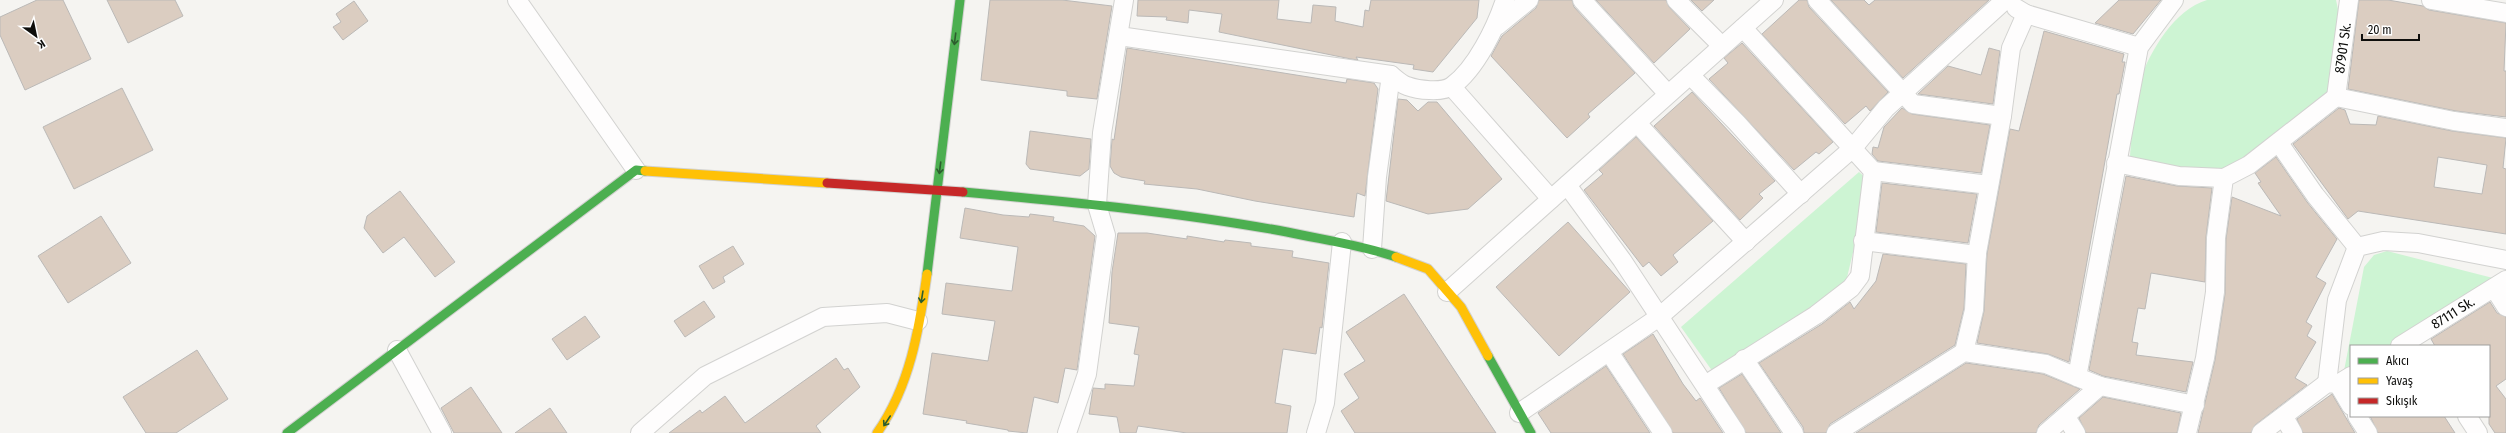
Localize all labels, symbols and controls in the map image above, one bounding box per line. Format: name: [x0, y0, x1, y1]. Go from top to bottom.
north arrow: [16, 16, 56, 56]
scale bar: [2362, 16, 2419, 42]
street label: 87901 Sk.: [2331, 21, 2355, 75]
text: 20 m: [2368, 23, 2392, 37]
one-way arrow: [951, 32, 959, 45]
text: K: [34, 37, 47, 51]
one-way arrow: [937, 161, 944, 174]
one-way arrow: [918, 290, 926, 303]
street label: 87111 Sk.: [2428, 293, 2478, 333]
legend: [2350, 345, 2490, 417]
text: Akıcı: [2386, 354, 2409, 368]
text: Yavaş: [2386, 374, 2413, 388]
text: Sıkışık: [2386, 394, 2418, 408]
one-way arrow: [883, 415, 891, 426]

